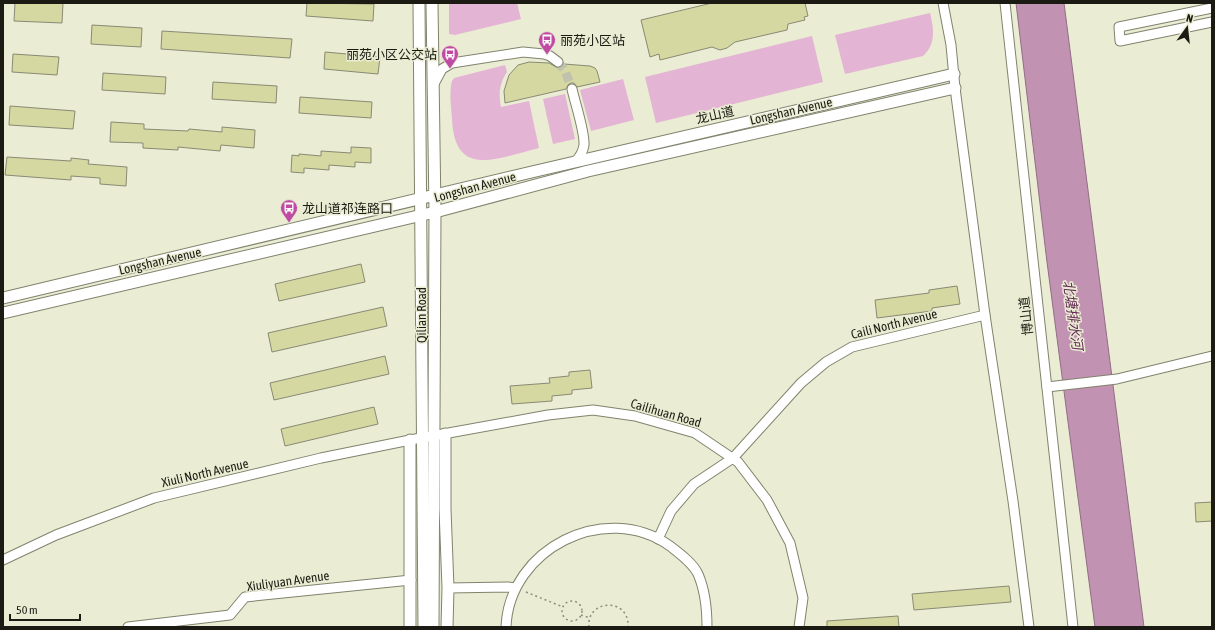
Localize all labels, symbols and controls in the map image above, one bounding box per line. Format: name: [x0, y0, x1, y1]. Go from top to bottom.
north arrow: [1167, 8, 1207, 48]
text: N: [1185, 12, 1194, 25]
bus stop icon: 丽苑小区站: [537, 30, 557, 55]
place label: 丽苑小区站: [560, 33, 625, 48]
bus stop icon: 丽苑小区公交站: [440, 44, 460, 69]
place label: 丽苑小区公交站: [346, 47, 437, 62]
street label: Longshan Avenue: [748, 94, 834, 128]
street label: 龙山道: [694, 103, 736, 127]
street label: Longshan Avenue: [432, 169, 518, 205]
bus stop icon: 龙山道祁连路口: [279, 198, 299, 223]
place label: 龙山道祁连路口: [302, 201, 393, 216]
street label: Longshan Avenue: [117, 244, 203, 278]
water label: 北塘排水河: [1060, 279, 1086, 354]
street label: Qilian Road: [414, 287, 429, 343]
street label: 博山道: [1017, 296, 1035, 336]
street label: Caili North Avenue: [849, 306, 939, 342]
street label: Cailihuan Road: [629, 396, 703, 430]
street label: Xiuli North Avenue: [160, 456, 250, 490]
street label: Xiuliyuan Avenue: [246, 568, 330, 594]
scale bar: [10, 596, 80, 622]
text: 50 m: [16, 603, 38, 617]

